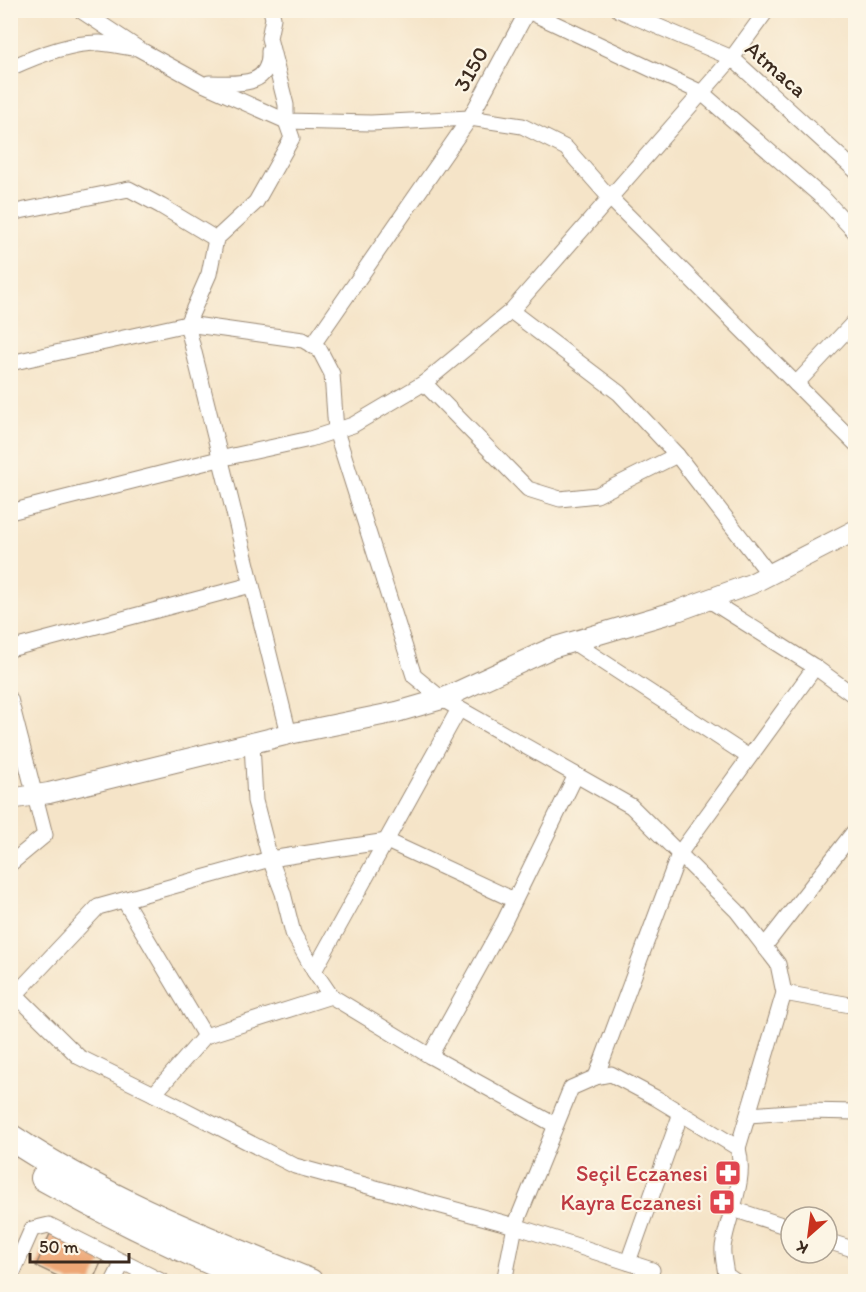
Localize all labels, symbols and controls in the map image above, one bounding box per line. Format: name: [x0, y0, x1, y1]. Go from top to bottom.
street label: Atmaca: [740, 35, 812, 103]
street label: 3150: [448, 42, 494, 96]
pharmacy icon: Seçil Eczanesi: [713, 1158, 743, 1188]
place label: Seçil Eczanesi: [576, 1160, 708, 1187]
pharmacy icon: Kayra Eczanesi: [707, 1187, 737, 1217]
place label: Kayra Eczanesi: [560, 1189, 702, 1216]
north arrow: [779, 1205, 839, 1265]
scale bar: [30, 1226, 129, 1264]
text: 50 m: [39, 1236, 79, 1258]
text: K: [793, 1237, 811, 1259]

